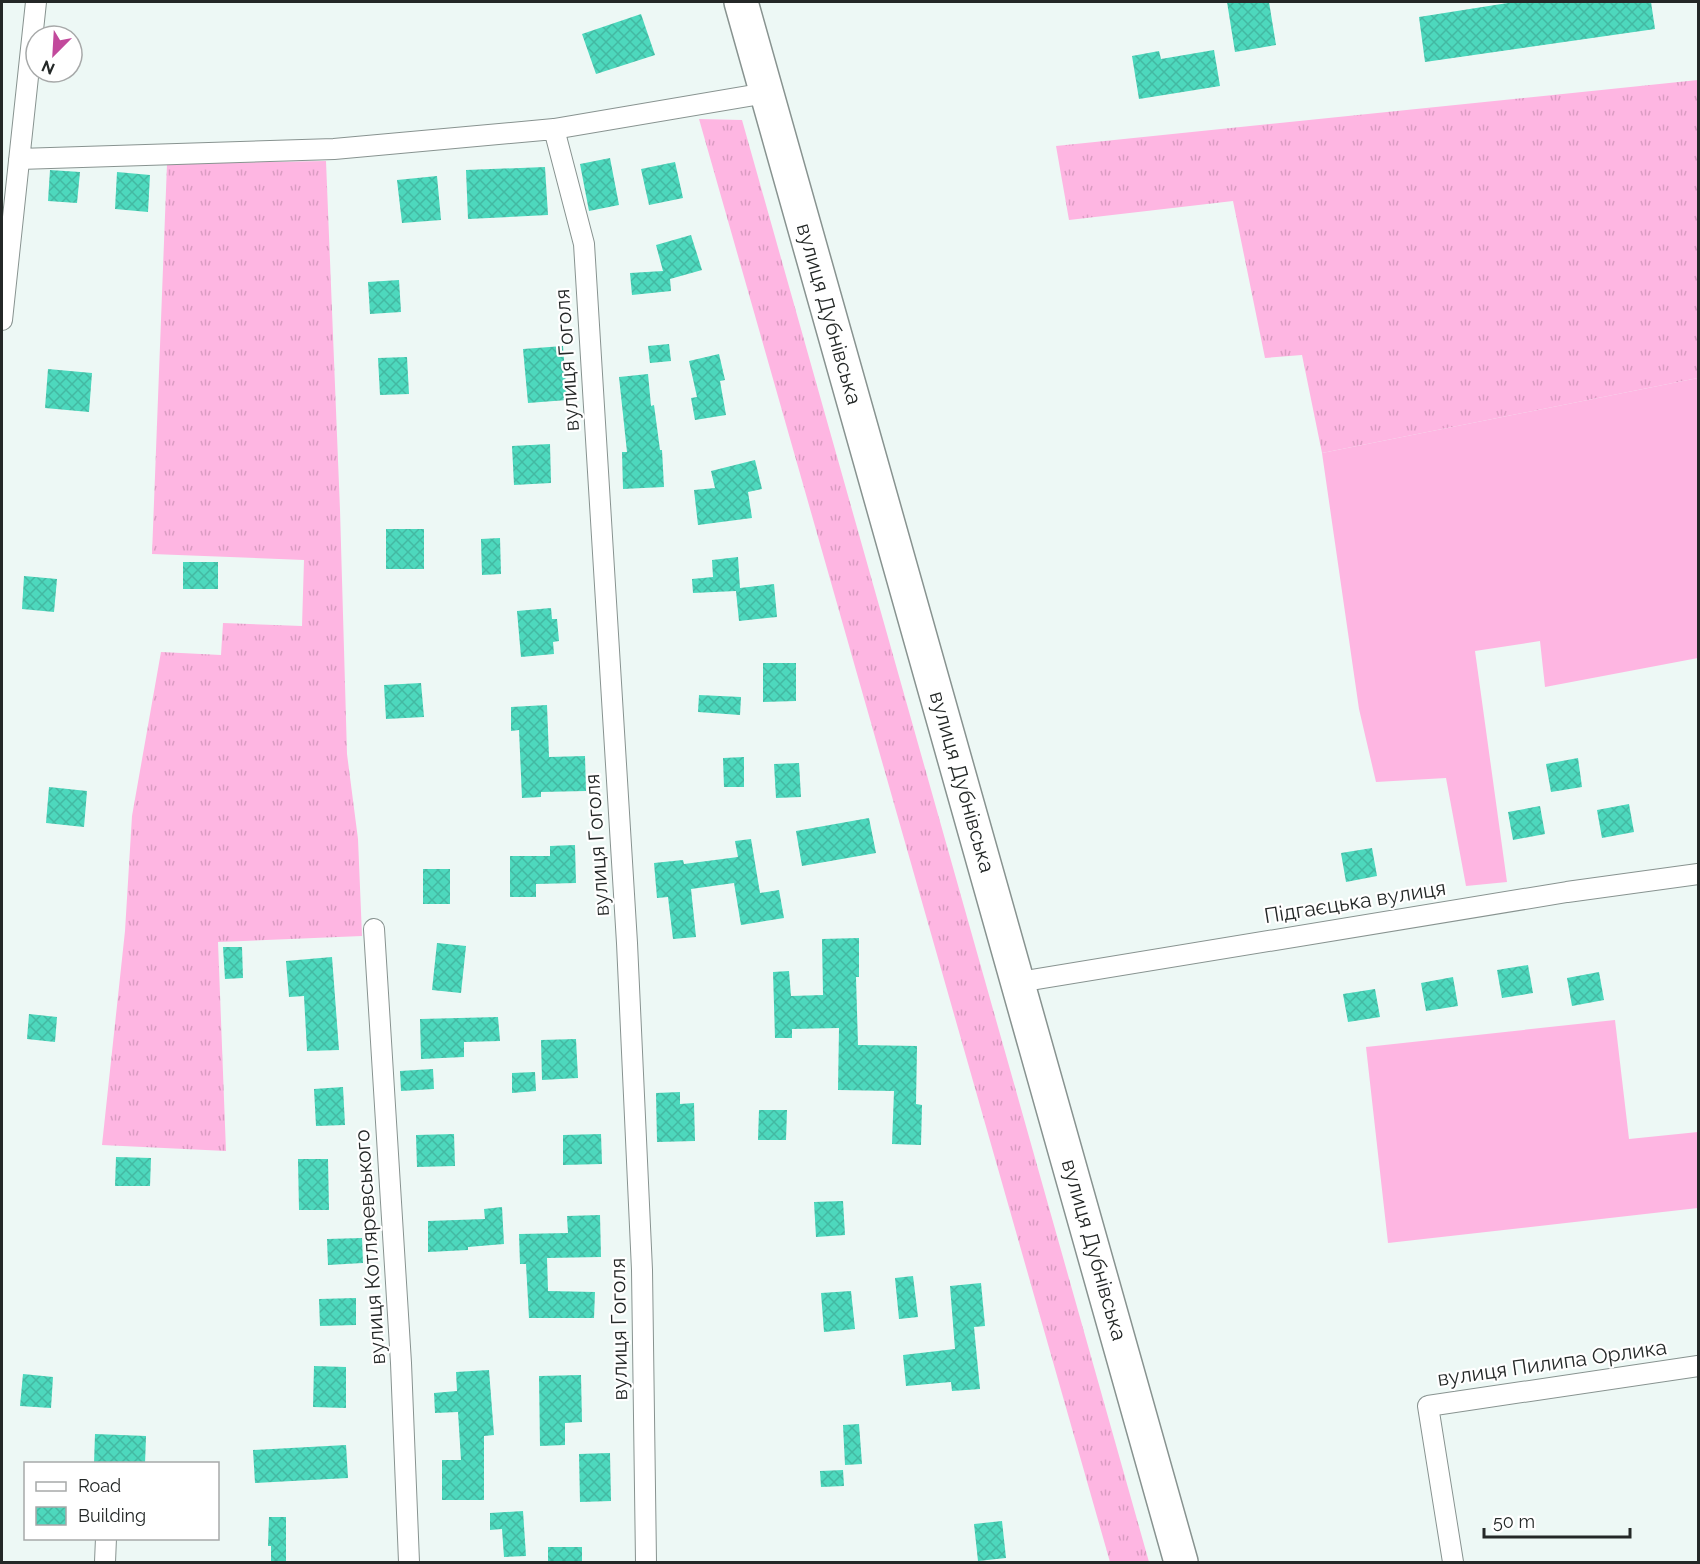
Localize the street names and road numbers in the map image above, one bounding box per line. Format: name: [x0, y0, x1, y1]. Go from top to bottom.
street label: вулиця Дубнівська: [792, 220, 867, 407]
street label: вулиця Гоголя: [549, 288, 584, 432]
street label: вулиця Дубнівська: [925, 688, 1000, 875]
street label: вулиця Гоголя: [579, 773, 614, 917]
street label: Підгаєцька вулиця: [1262, 875, 1448, 928]
street label: вулиця Котляревського: [349, 1129, 390, 1365]
street label: вулиця Дубнівська: [1057, 1156, 1132, 1343]
street label: вулиця Гоголя: [605, 1258, 632, 1401]
street label: вулиця Пилипа Орлика: [1436, 1334, 1668, 1391]

